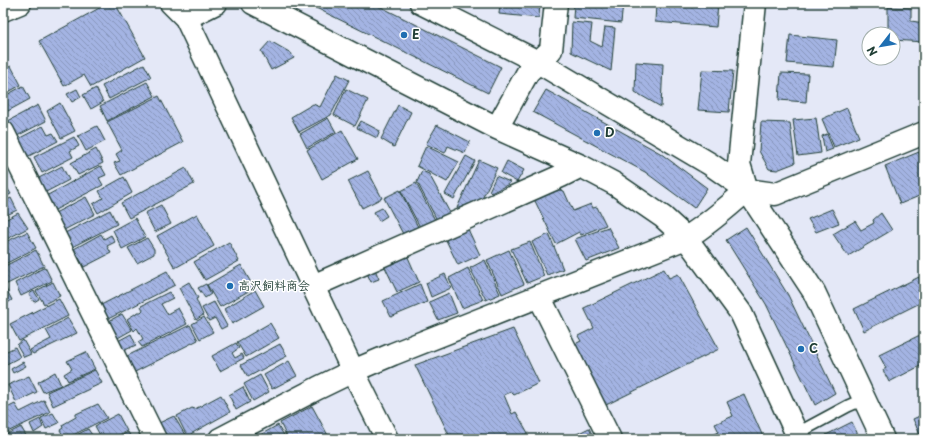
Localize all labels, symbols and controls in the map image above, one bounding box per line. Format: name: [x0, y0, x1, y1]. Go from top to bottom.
place label: E: [412, 25, 420, 43]
north arrow: [861, 26, 901, 66]
marker: E: [399, 30, 409, 40]
text: N: [862, 43, 882, 60]
place label: D: [605, 123, 615, 141]
marker: D: [592, 128, 602, 138]
place label: 高沢飼料商会: [238, 276, 310, 294]
marker: 高沢飼料商会: [225, 281, 235, 291]
place label: C: [809, 339, 818, 357]
marker: C: [796, 344, 806, 354]

